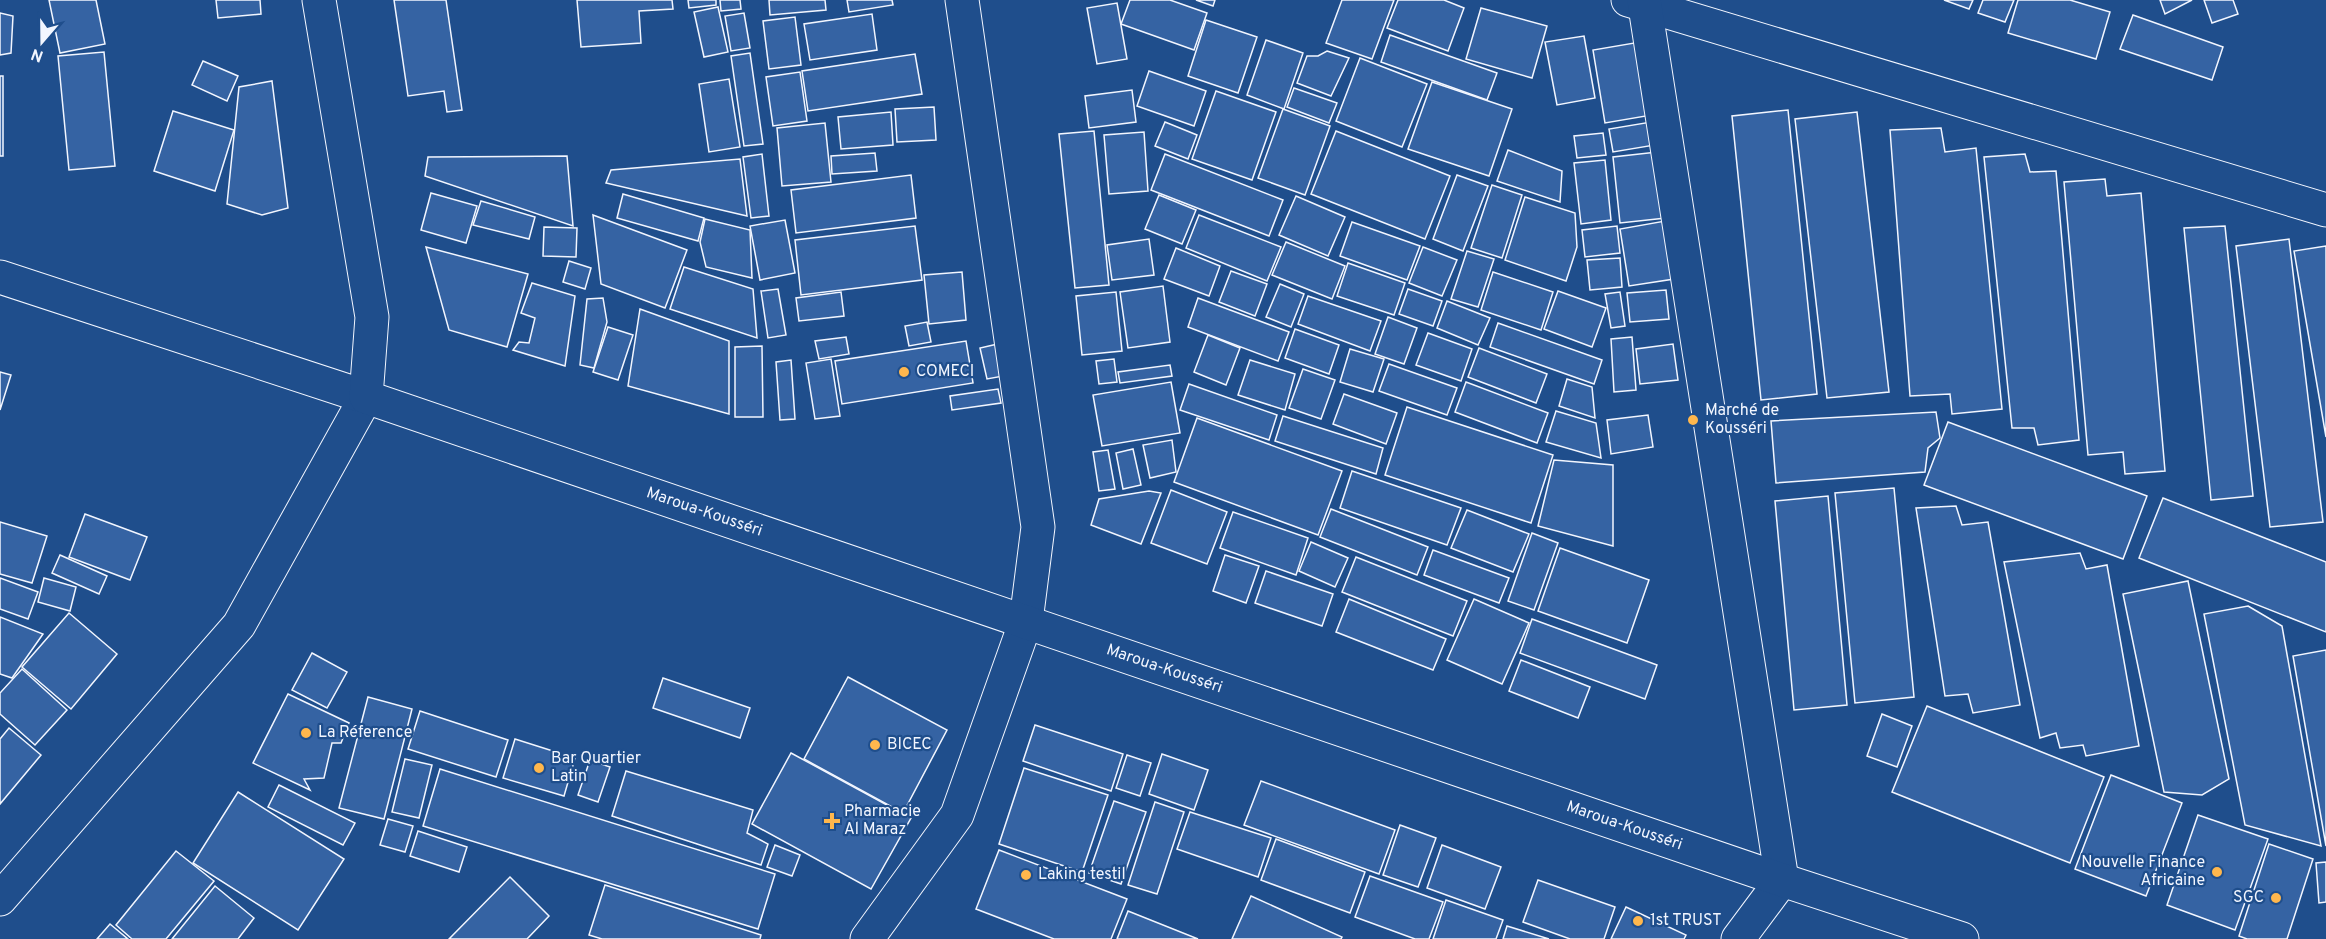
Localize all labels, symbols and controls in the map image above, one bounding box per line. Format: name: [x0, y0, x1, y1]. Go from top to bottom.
north arrow: [12, 12, 72, 72]
text: N: [29, 43, 46, 66]
place label: COMECI: [916, 362, 974, 382]
marker: COMECI: [897, 365, 911, 379]
place label: Marché de Kousséri: [1705, 401, 1779, 439]
marker: Marché de Kousséri: [1686, 413, 1700, 427]
street label: Maroua-Kousséri: [644, 483, 765, 541]
street label: Maroua-Kousséri: [1104, 640, 1225, 698]
place label: La Réference: [318, 723, 412, 743]
marker: La Réference: [299, 726, 313, 740]
place label: BICEC: [887, 735, 932, 755]
marker: BICEC: [868, 738, 882, 752]
place label: Bar Quartier Latin: [551, 749, 641, 787]
marker: Bar Quartier Latin: [532, 761, 546, 775]
street label: Maroua-Kousséri: [1564, 797, 1685, 855]
place label: Pharmacie Al Maraz: [844, 802, 921, 840]
marker: Pharmacie Al Maraz: [825, 814, 839, 828]
place label: Nouvelle Finance Africaine: [2081, 853, 2205, 891]
place label: Laking testil: [1038, 865, 1126, 885]
marker: Nouvelle Finance Africaine: [2210, 865, 2224, 879]
marker: Laking testil: [1019, 868, 1033, 882]
place label: SGC: [2233, 888, 2264, 908]
marker: SGC: [2269, 891, 2283, 905]
place label: 1st TRUST: [1650, 911, 1722, 931]
marker: 1st TRUST: [1631, 914, 1645, 928]

